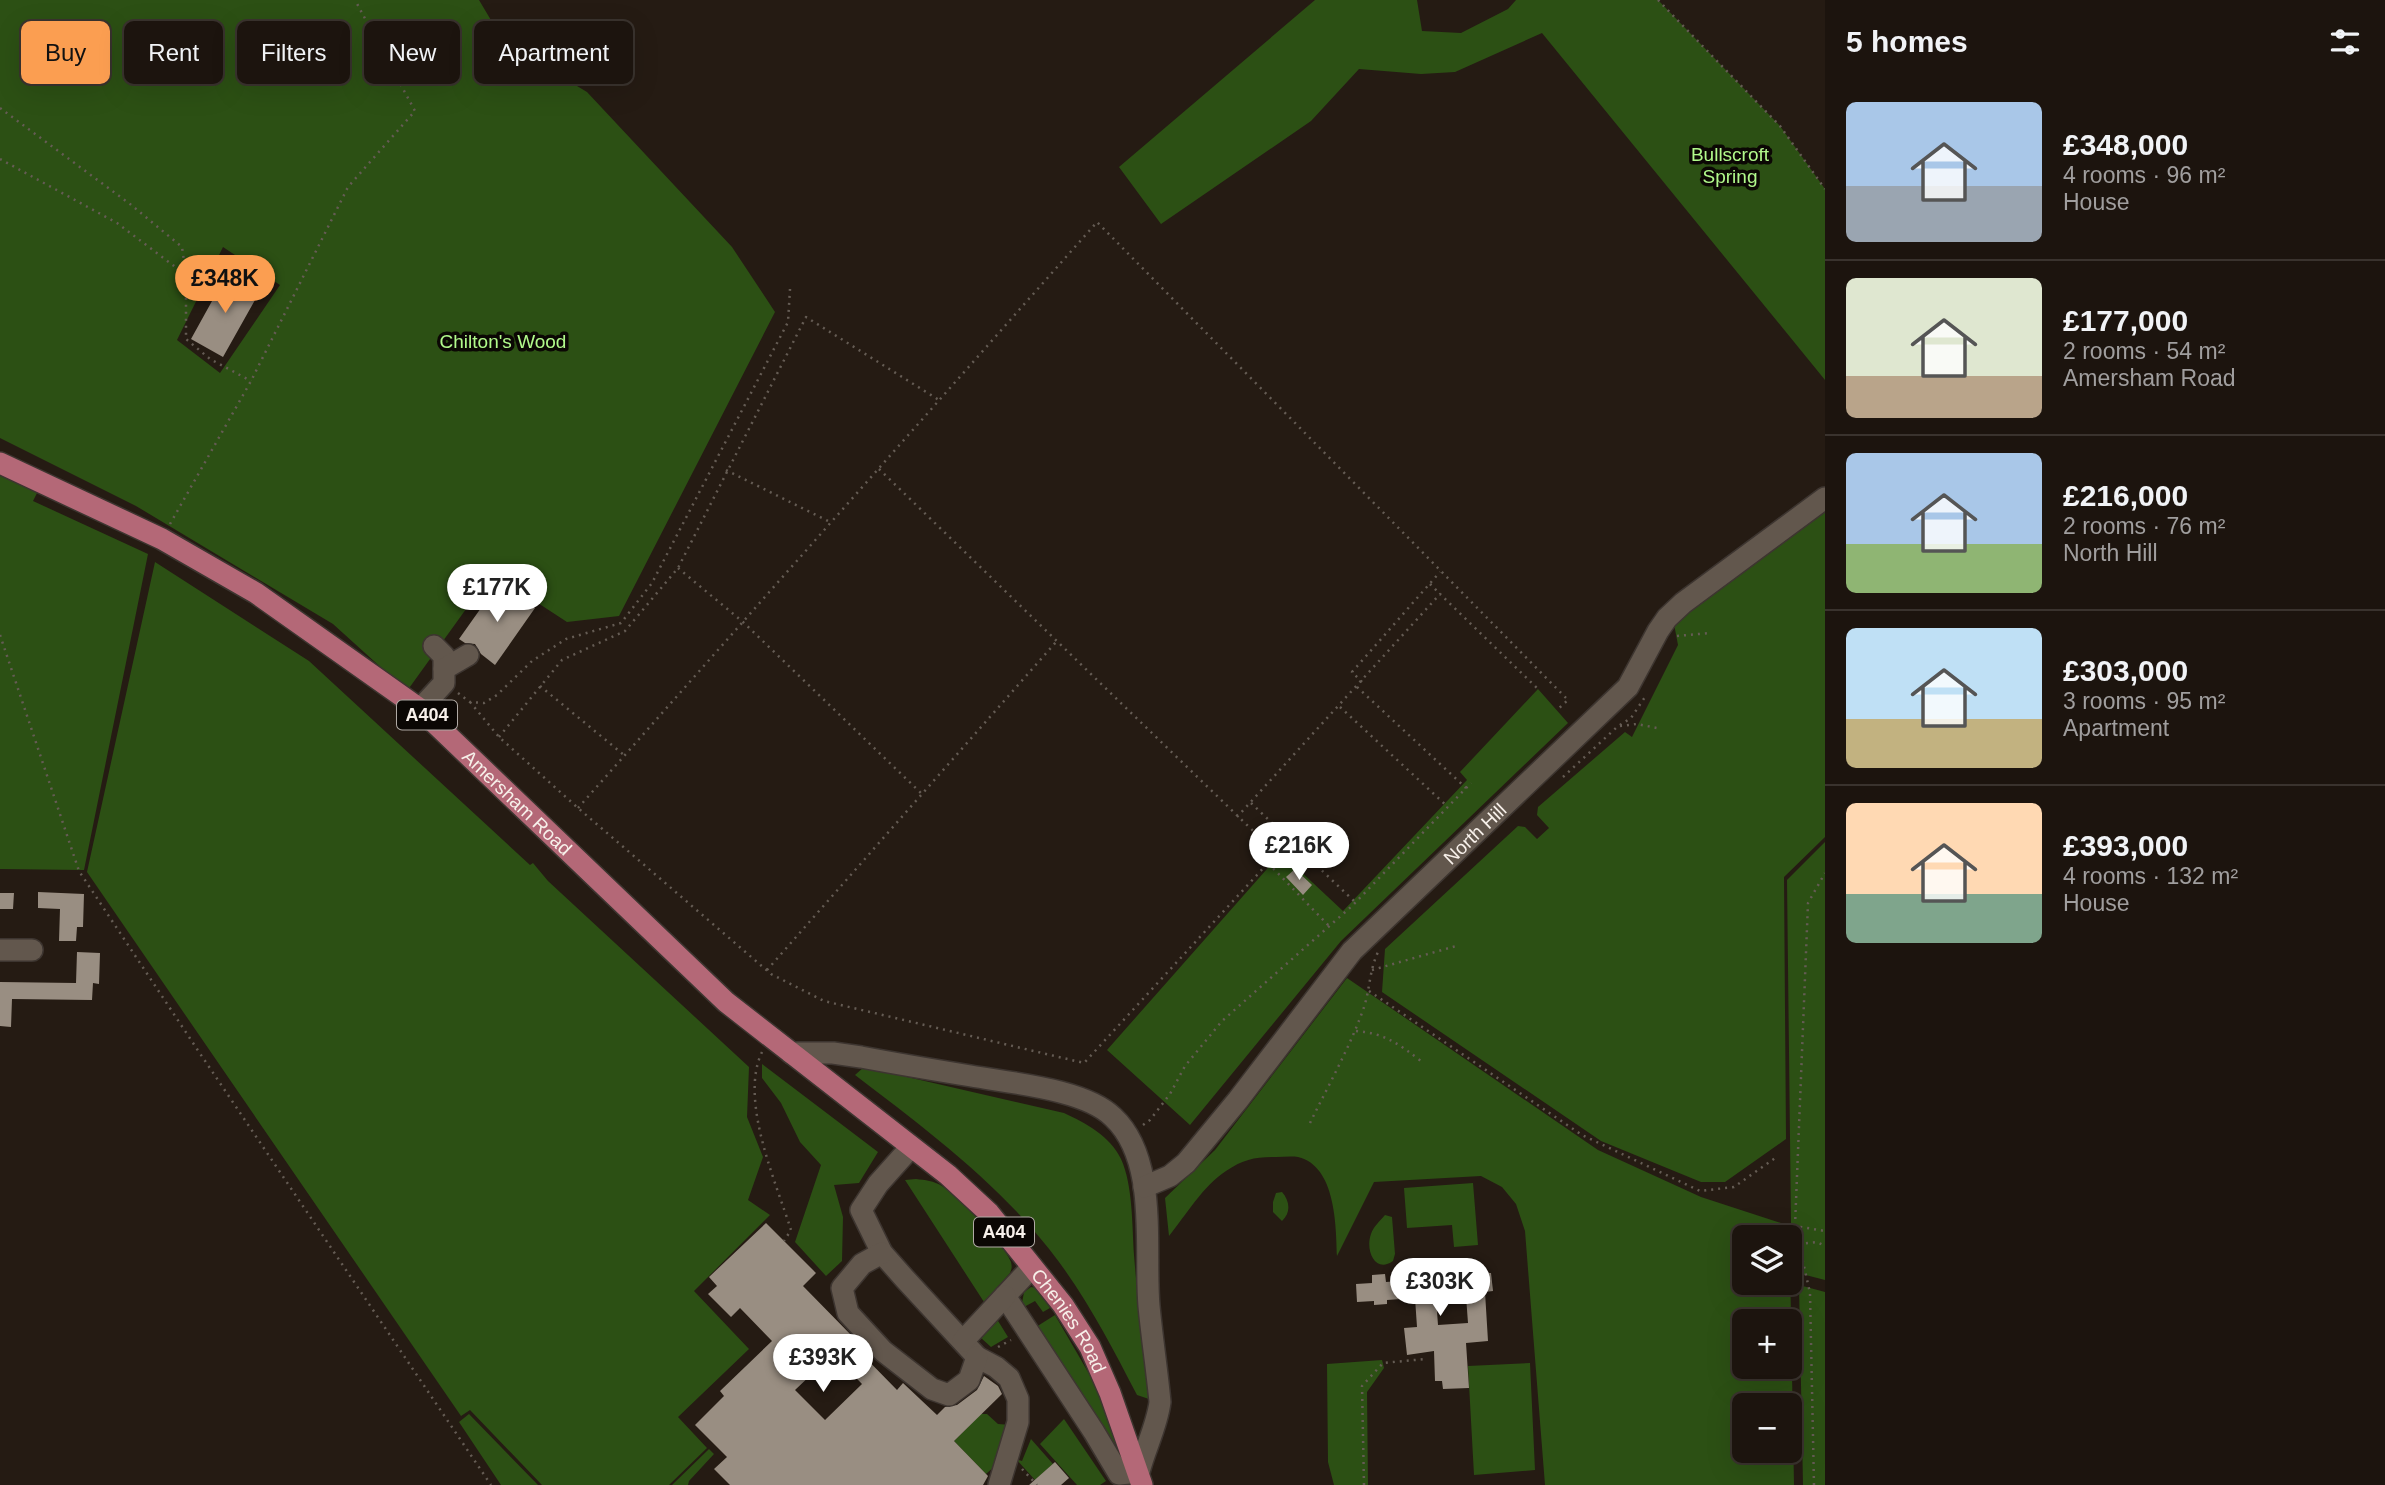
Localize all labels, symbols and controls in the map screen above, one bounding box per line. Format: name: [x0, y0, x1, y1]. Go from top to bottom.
chip: Buy: [21, 21, 110, 84]
chip: Rent: [124, 21, 223, 84]
chip: Filters: [237, 21, 350, 84]
chip: New: [364, 21, 460, 84]
chip: Apartment: [474, 21, 633, 84]
icon: filters: [2326, 23, 2364, 61]
text: 5 homes: [1846, 25, 1968, 58]
text: £348,000: [2063, 128, 2188, 161]
icon: home: [1902, 130, 1986, 214]
park label: Bullscroft Spring: [1691, 144, 1770, 187]
text: 4 rooms · 96 m²: [2063, 162, 2225, 188]
text: House: [2063, 189, 2129, 215]
pin: £348K: [176, 256, 274, 315]
text: £348K: [191, 265, 259, 291]
text: £177,000: [2063, 304, 2188, 337]
icon: home: [1902, 306, 1986, 390]
park label: Chilton's Wood: [440, 331, 566, 352]
text: 2 rooms · 54 m²: [2063, 338, 2225, 364]
text: Amersham Road: [2063, 365, 2236, 391]
text: £216,000: [2063, 479, 2188, 512]
icon: home: [1902, 481, 1986, 565]
text: 2 rooms · 76 m²: [2063, 513, 2225, 539]
text: North Hill: [2063, 540, 2158, 566]
pin: £177K: [448, 564, 546, 624]
text: £177K: [463, 574, 531, 600]
text: £303,000: [2063, 654, 2188, 687]
icon: home: [1902, 656, 1986, 740]
text: 3 rooms · 95 m²: [2063, 688, 2225, 714]
road number: A404: [397, 700, 457, 730]
text: Apartment: [2063, 715, 2169, 741]
street label: Amersham Road: [458, 746, 576, 859]
street label: North Hill: [1440, 799, 1511, 869]
pin: £216K: [1250, 822, 1348, 882]
text: £393,000: [2063, 829, 2188, 862]
icon: home: [1902, 831, 1986, 915]
text: £216K: [1265, 832, 1333, 858]
text: 4 rooms · 132 m²: [2063, 863, 2238, 889]
text: House: [2063, 890, 2129, 916]
road number: A404: [974, 1218, 1034, 1246]
map controls: [1732, 1225, 1802, 1463]
button: layers: [1732, 1225, 1802, 1295]
pin: £303K: [1391, 1258, 1489, 1318]
street label: Chenies Road: [1027, 1265, 1110, 1376]
text: £303K: [1406, 1268, 1474, 1294]
button: +: [1732, 1309, 1802, 1379]
pin: £393K: [774, 1334, 872, 1394]
text: £393K: [789, 1344, 857, 1370]
button: −: [1732, 1393, 1802, 1463]

